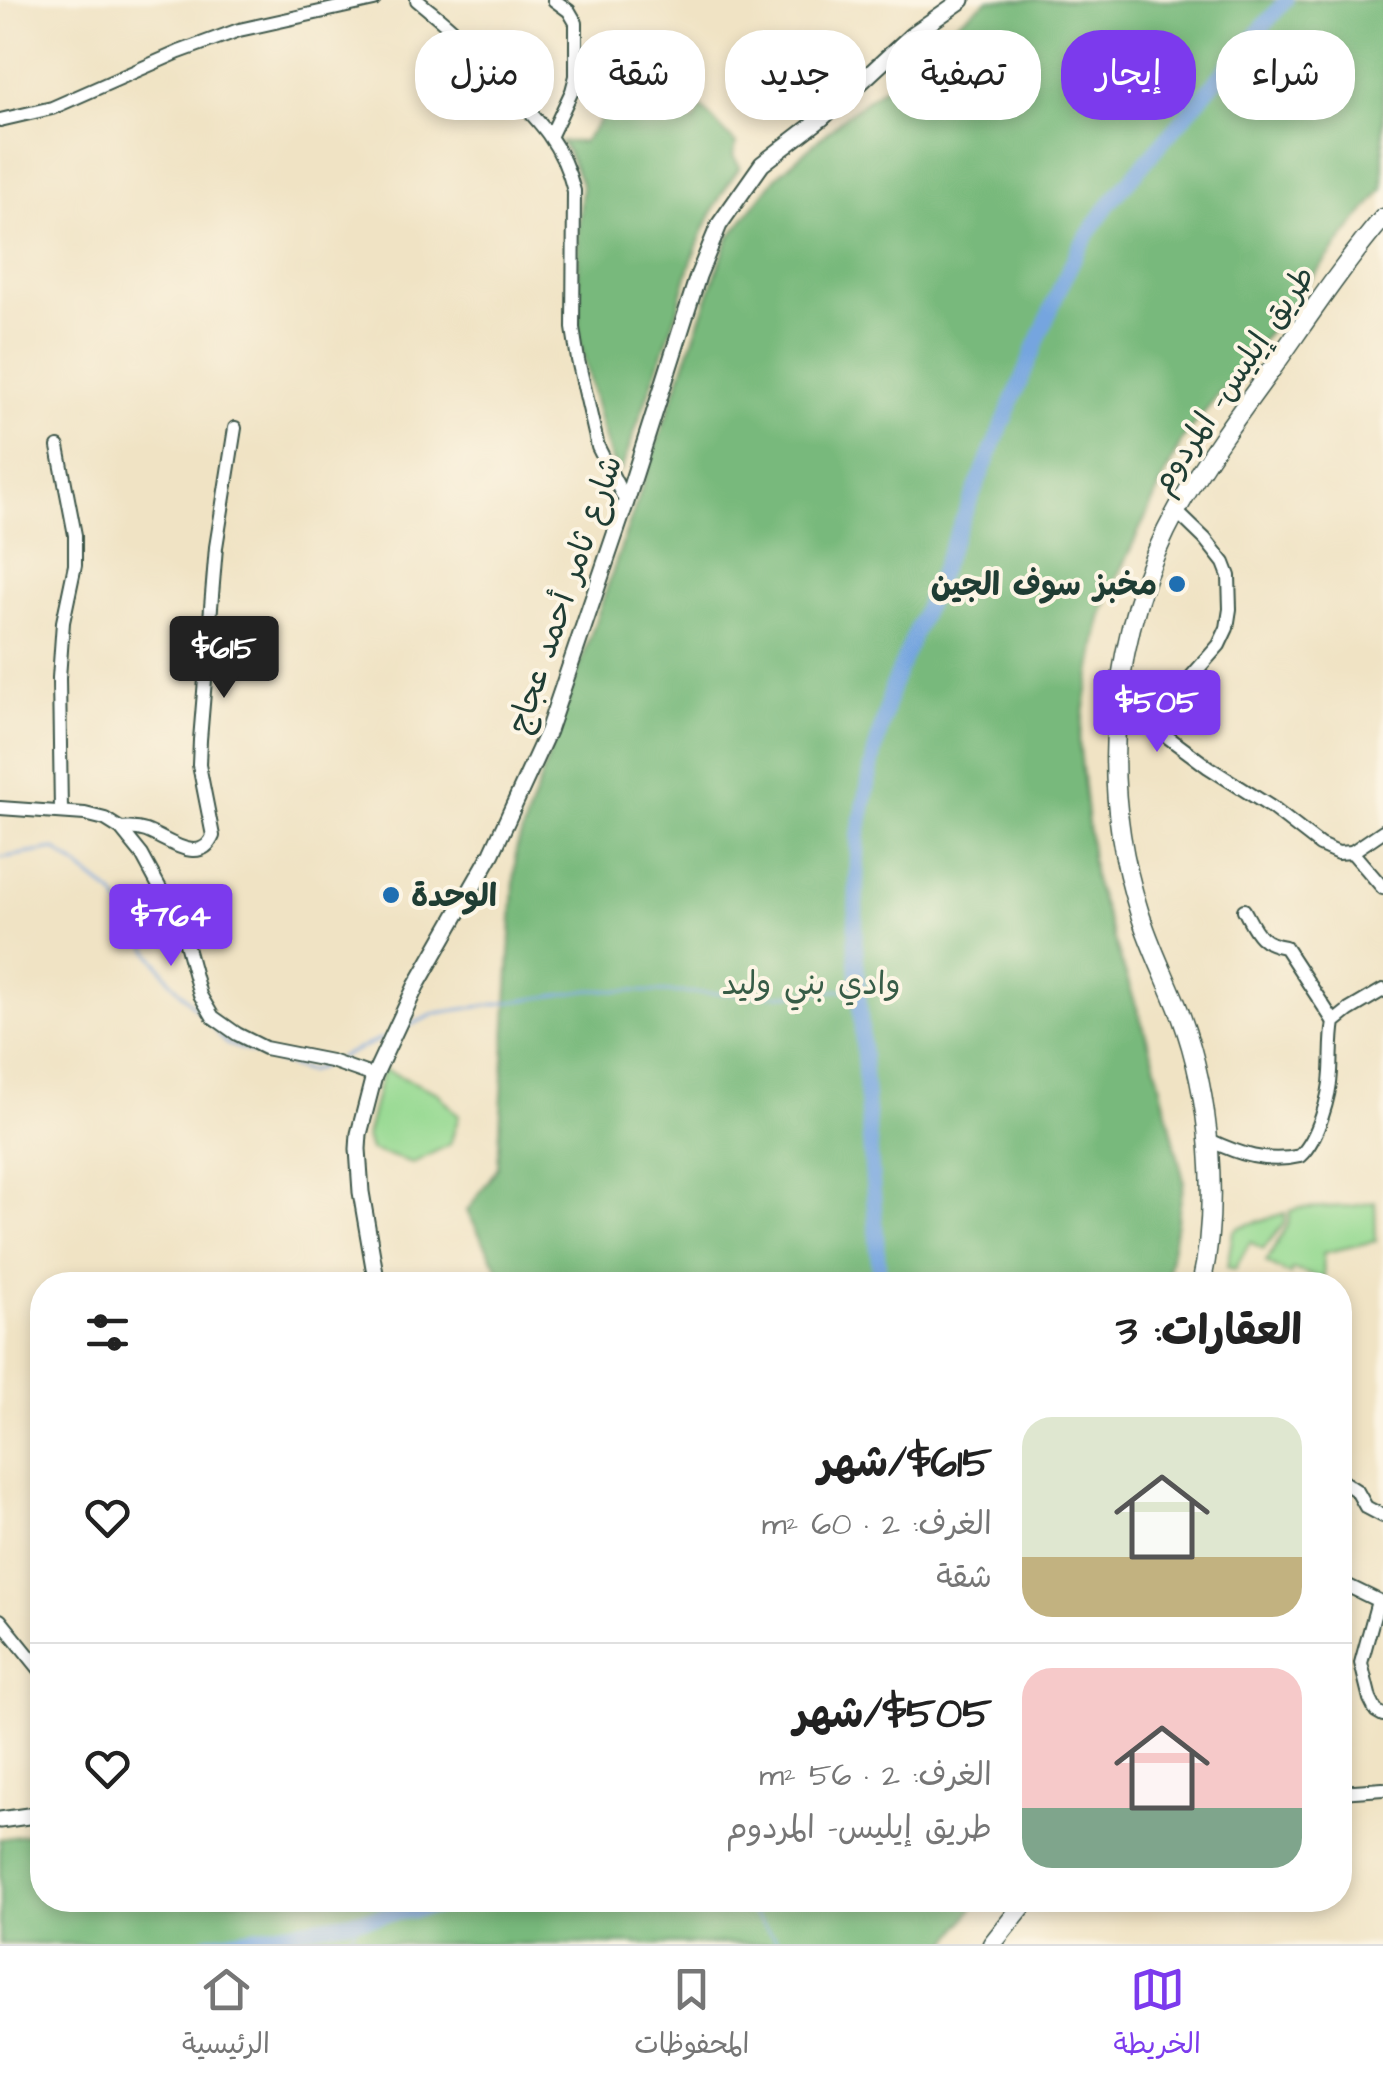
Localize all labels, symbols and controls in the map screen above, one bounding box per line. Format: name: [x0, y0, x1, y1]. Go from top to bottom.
chip: منزل: [415, 30, 554, 120]
chip: شقة: [574, 30, 705, 120]
chip: جديد: [725, 30, 866, 120]
chip: تصفية: [886, 30, 1041, 120]
chip: إيجار: [1061, 30, 1196, 120]
chip: شراء: [1216, 30, 1355, 120]
street label: طريق إيليس- المردوم: [1140, 257, 1327, 503]
street label: شارع ثامر أحمد عجاج: [497, 449, 634, 740]
place label: مخبز سوف الجين: [931, 563, 1157, 608]
marker: مخبز سوف الجين: [1166, 573, 1188, 595]
pin: $615: [165, 616, 283, 701]
text: $615: [192, 626, 256, 671]
pin: $505: [1098, 670, 1216, 755]
text: $505: [1115, 680, 1199, 725]
place label: الوحدة: [411, 874, 497, 919]
pin: $764: [112, 884, 230, 969]
marker: الوحدة: [380, 884, 402, 906]
text: $764: [131, 894, 211, 939]
park label: وادي بني وليد: [722, 962, 900, 1011]
text: العقارات: 3: [1116, 1303, 1302, 1361]
icon: filters: [80, 1305, 135, 1360]
text: $615/شهر: [818, 1435, 992, 1493]
icon: home: [1102, 1457, 1222, 1577]
icon: heart: [80, 1490, 135, 1545]
text: الغرف: 2 · 60 m²: [762, 1502, 992, 1547]
text: شقة: [936, 1555, 992, 1600]
text: $505/شهر: [794, 1686, 992, 1744]
icon: home: [1102, 1708, 1222, 1828]
icon: heart: [80, 1741, 135, 1796]
text: الغرف: 2 · 56 m²: [759, 1753, 992, 1798]
text: طريق إيليس- المردوم: [726, 1806, 992, 1851]
tab: الرئيسية: [182, 1962, 270, 2068]
tab: المحفوظات: [634, 1962, 749, 2068]
tab: الخريطة: [1114, 1962, 1201, 2068]

